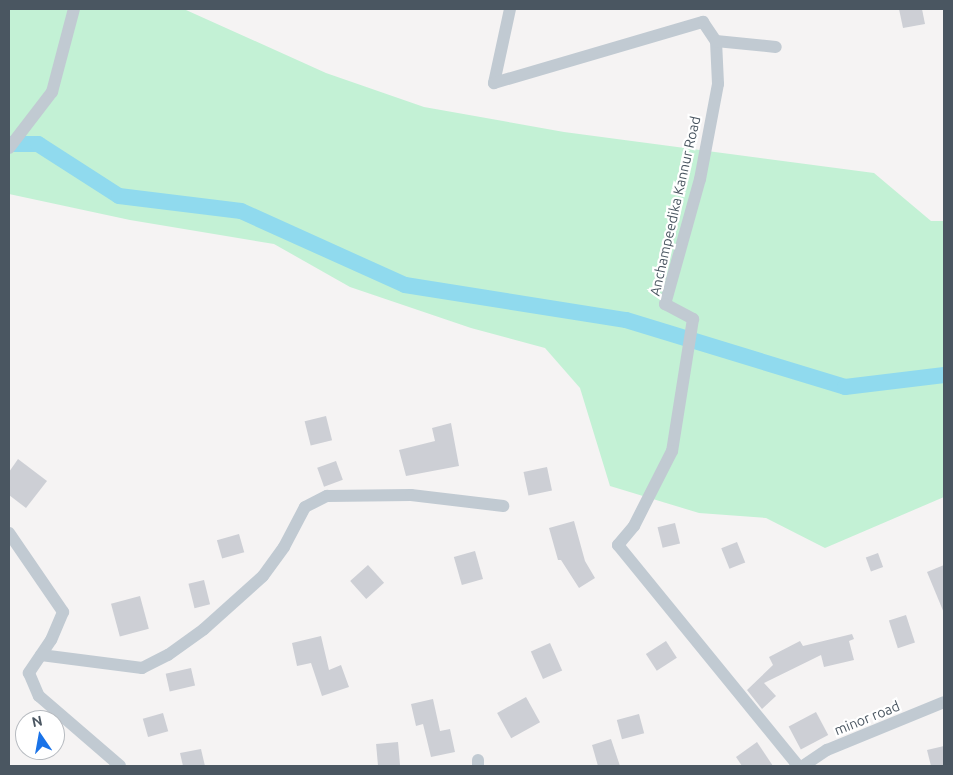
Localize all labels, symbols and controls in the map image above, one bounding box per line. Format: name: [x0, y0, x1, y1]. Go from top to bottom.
street label: Anchampeedika Kannur Road: [646, 114, 704, 298]
street label: minor road: [832, 697, 902, 739]
north arrow: [15, 710, 65, 760]
text: N: [30, 712, 44, 730]

